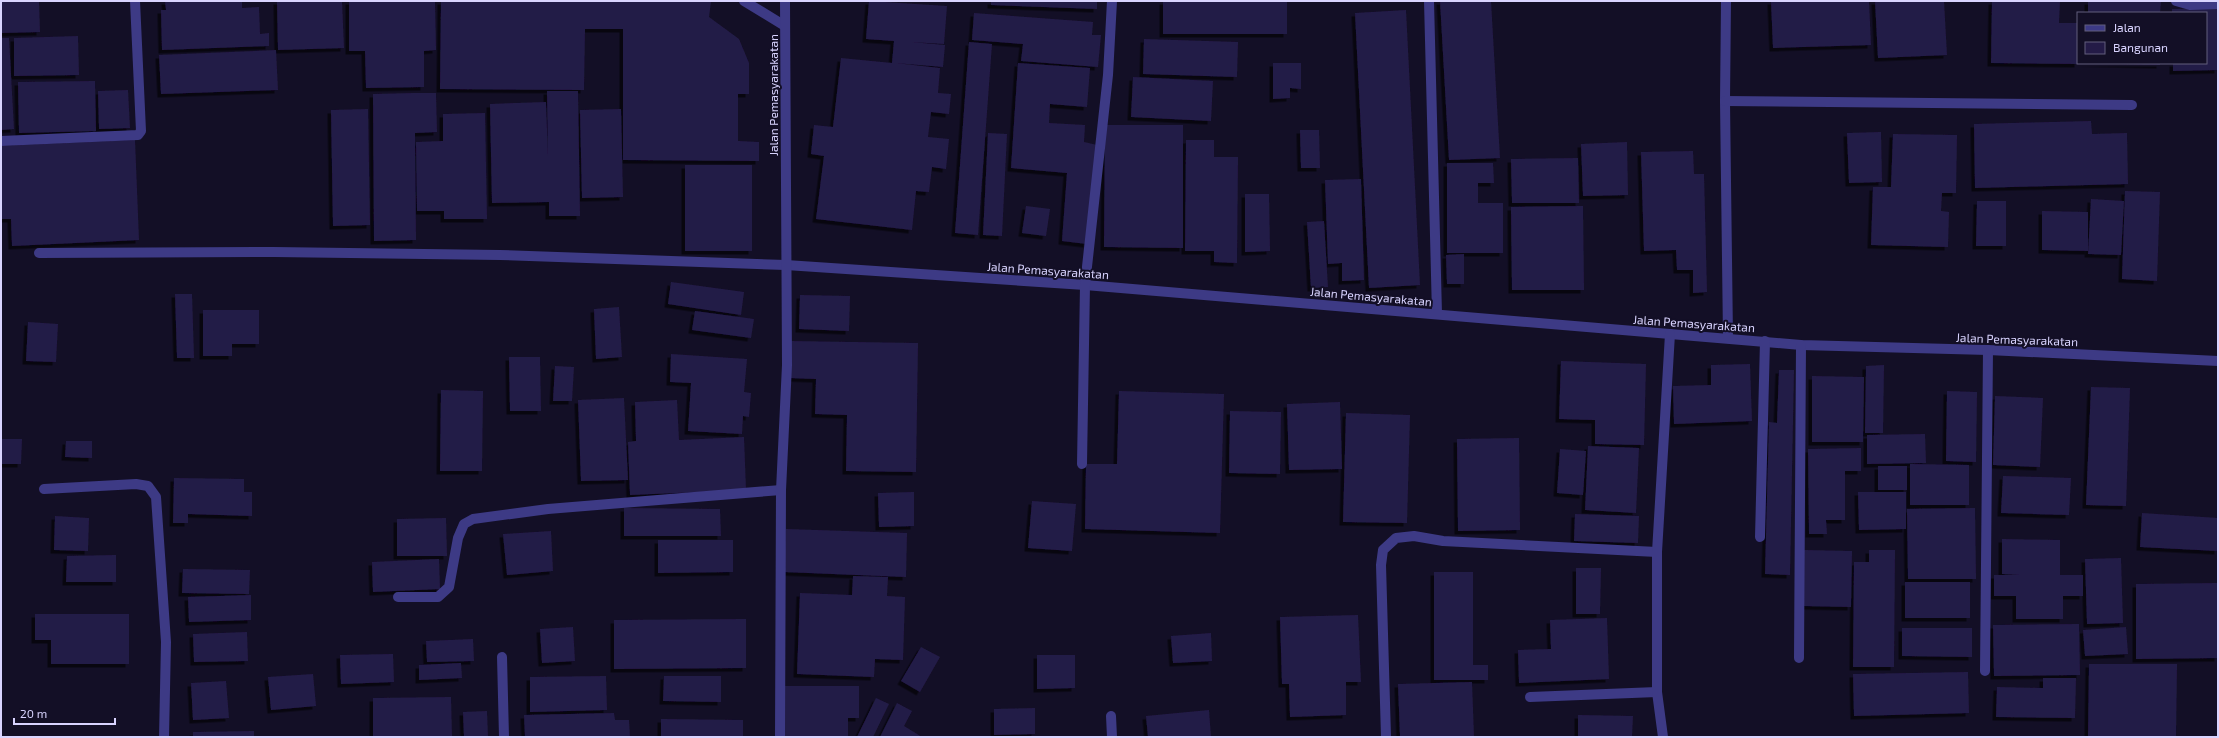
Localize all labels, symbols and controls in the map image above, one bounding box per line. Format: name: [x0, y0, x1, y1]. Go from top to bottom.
legend: [2077, 12, 2207, 64]
text: Jalan: [2113, 20, 2141, 34]
street label: Jalan Pemasyarakatan: [766, 34, 780, 156]
text: Bangunan: [2113, 40, 2168, 54]
street label: Jalan Pemasyarakatan: [987, 259, 1109, 281]
street label: Jalan Pemasyarakatan: [1310, 284, 1432, 308]
street label: Jalan Pemasyarakatan: [1633, 312, 1755, 334]
street label: Jalan Pemasyarakatan: [1956, 330, 2078, 348]
scale bar: [14, 700, 115, 726]
text: 20 m: [20, 706, 47, 720]

